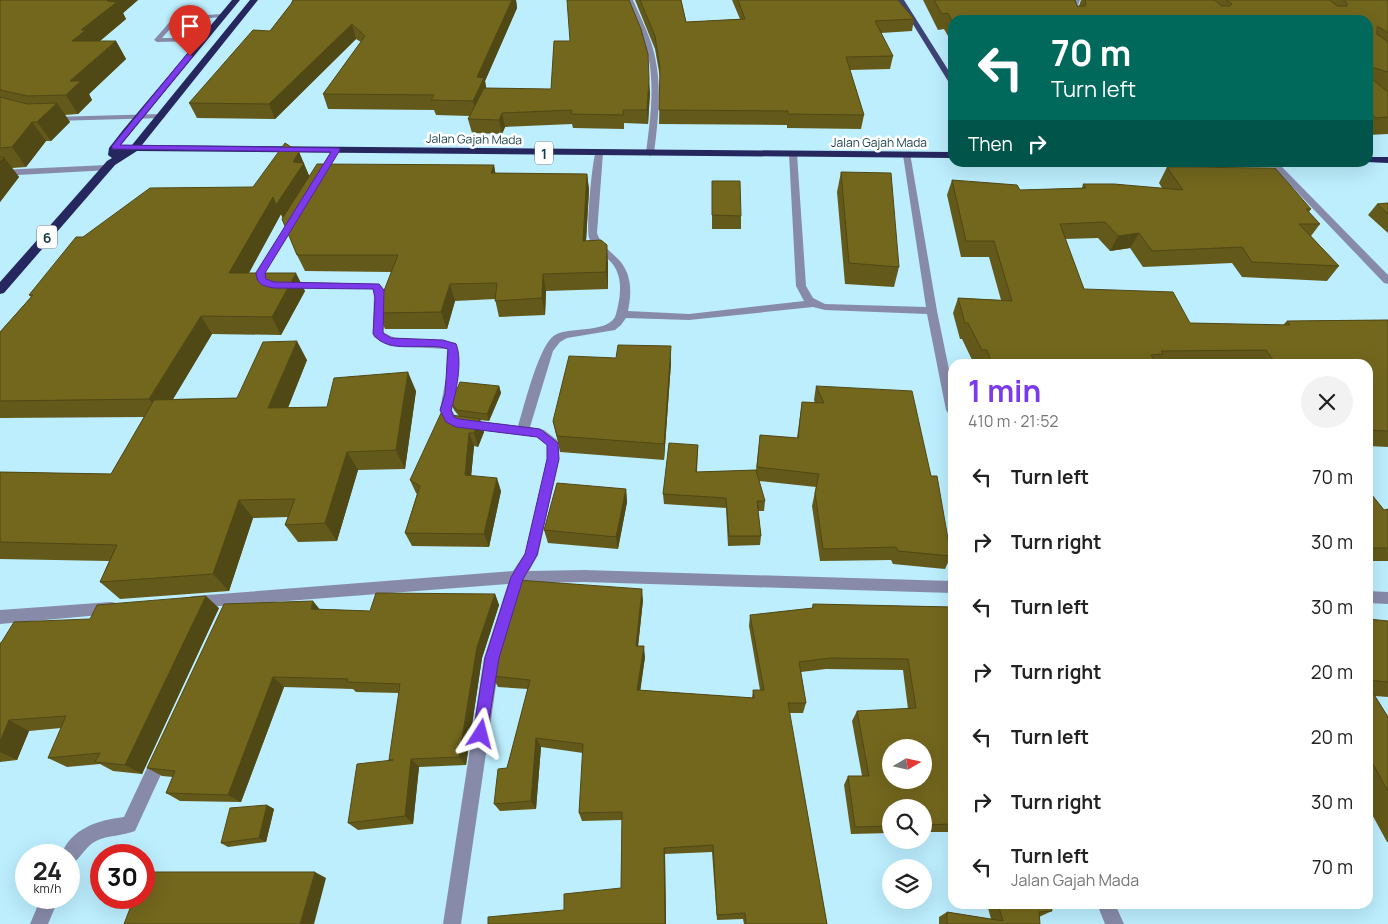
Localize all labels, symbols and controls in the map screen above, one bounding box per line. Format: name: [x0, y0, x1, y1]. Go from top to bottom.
pin: [169, 5, 211, 56]
icon: arrive: [176, 12, 204, 40]
text: 70 m: [1051, 29, 1131, 77]
icon: left: [968, 35, 1033, 100]
text: Turn left: [1051, 74, 1136, 104]
street label: Jalan Gajah Mada: [426, 130, 522, 148]
icon: right: [1023, 130, 1051, 158]
text: Then: [968, 131, 1013, 157]
street label: Jalan Gajah Mada: [831, 134, 927, 151]
road number: 1: [535, 142, 553, 164]
road number: 6: [37, 226, 57, 248]
text: 1 min: [968, 370, 1041, 411]
button: close: [1301, 376, 1353, 428]
text: 410 m · 21:52: [968, 410, 1058, 432]
icon: left: [968, 463, 996, 491]
text: Turn left: [1011, 464, 1089, 490]
text: 70 m: [1312, 464, 1353, 490]
icon: right: [968, 528, 996, 556]
text: Turn right: [1011, 529, 1101, 555]
text: 30 m: [1311, 529, 1353, 555]
icon: left: [968, 593, 996, 621]
text: Turn left: [1011, 594, 1089, 620]
text: 30 m: [1311, 594, 1353, 620]
icon: right: [968, 658, 996, 686]
text: Turn right: [1011, 659, 1101, 685]
text: 20 m: [1311, 659, 1353, 685]
position arrow: [454, 707, 506, 759]
icon: left: [968, 723, 996, 751]
text: Turn left: [1011, 724, 1089, 750]
text: 20 m: [1311, 724, 1353, 750]
north arrow: [882, 739, 932, 789]
map controls: [882, 739, 932, 909]
icon: right: [968, 788, 996, 816]
text: Turn right: [1011, 789, 1101, 815]
text: 30 m: [1311, 789, 1353, 815]
button: search: [882, 799, 932, 849]
text: Turn left: [1011, 843, 1089, 869]
speed limit sign: 30: [90, 844, 155, 909]
text: 24: [33, 853, 62, 888]
icon: left: [968, 853, 996, 881]
text: 70 m: [1312, 854, 1353, 880]
button: layers: [882, 859, 932, 909]
text: Jalan Gajah Mada: [1011, 869, 1139, 891]
text: km/h: [34, 880, 61, 897]

